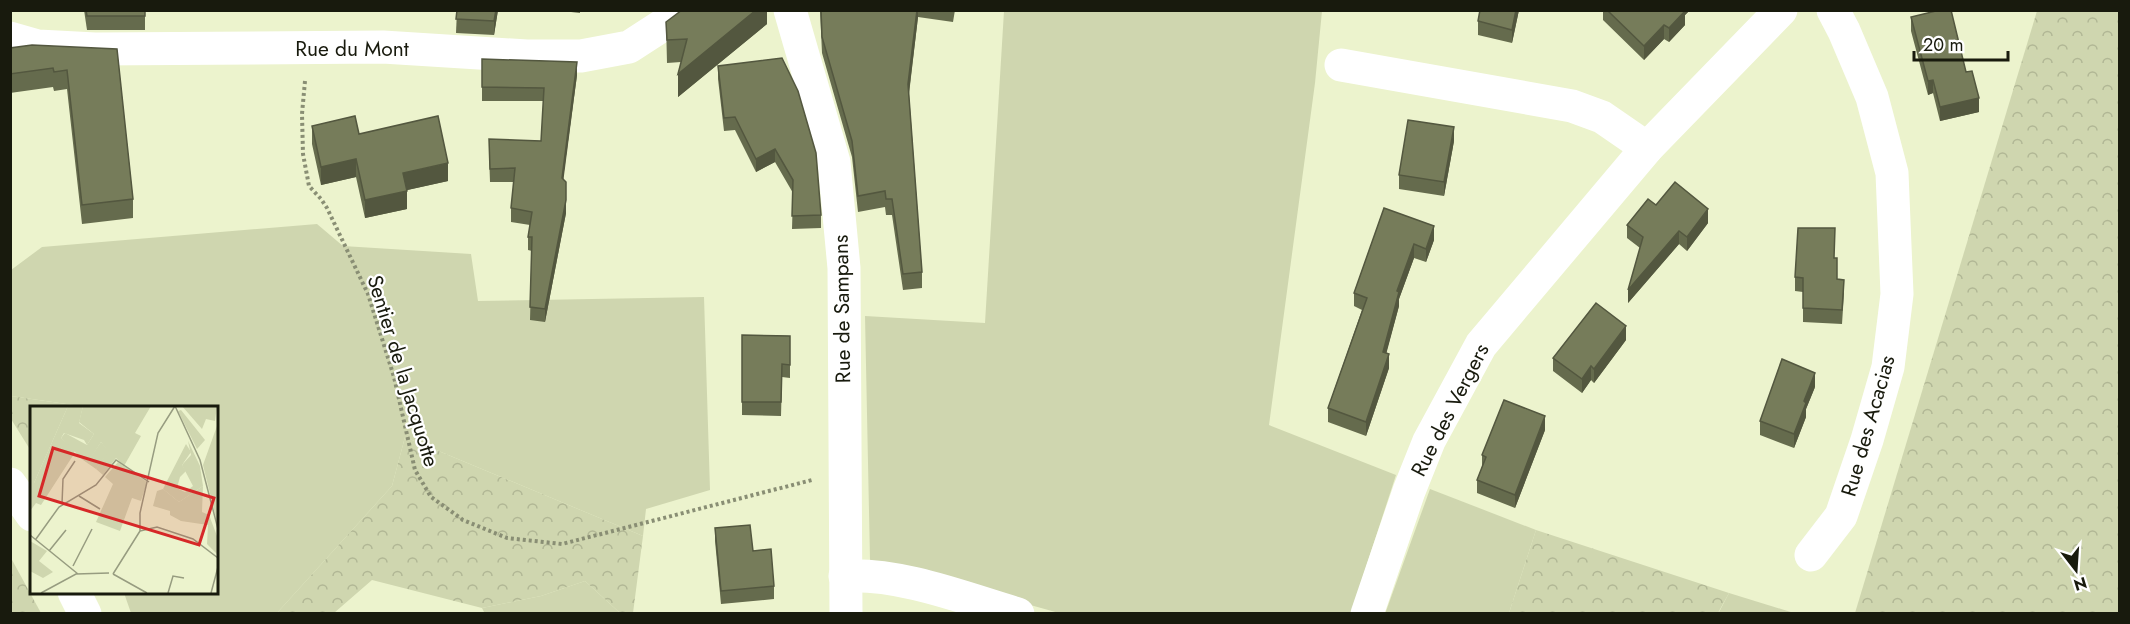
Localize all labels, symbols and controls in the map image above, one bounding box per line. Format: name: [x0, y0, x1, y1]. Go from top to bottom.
scale bar: [1914, 24, 2008, 62]
text: 20 m: [1923, 32, 1963, 58]
street label: Rue du Mont: [295, 34, 409, 64]
street label: Rue de Sampans: [826, 234, 858, 384]
street label: Sentier de la Jacquotte: [360, 271, 446, 471]
street label: Rue des Vergers: [1404, 338, 1496, 482]
street label: Rue des Acacias: [1834, 352, 1902, 500]
inset map: [30, 406, 218, 594]
north arrow: [2046, 540, 2106, 600]
text: N: [2071, 571, 2090, 597]

